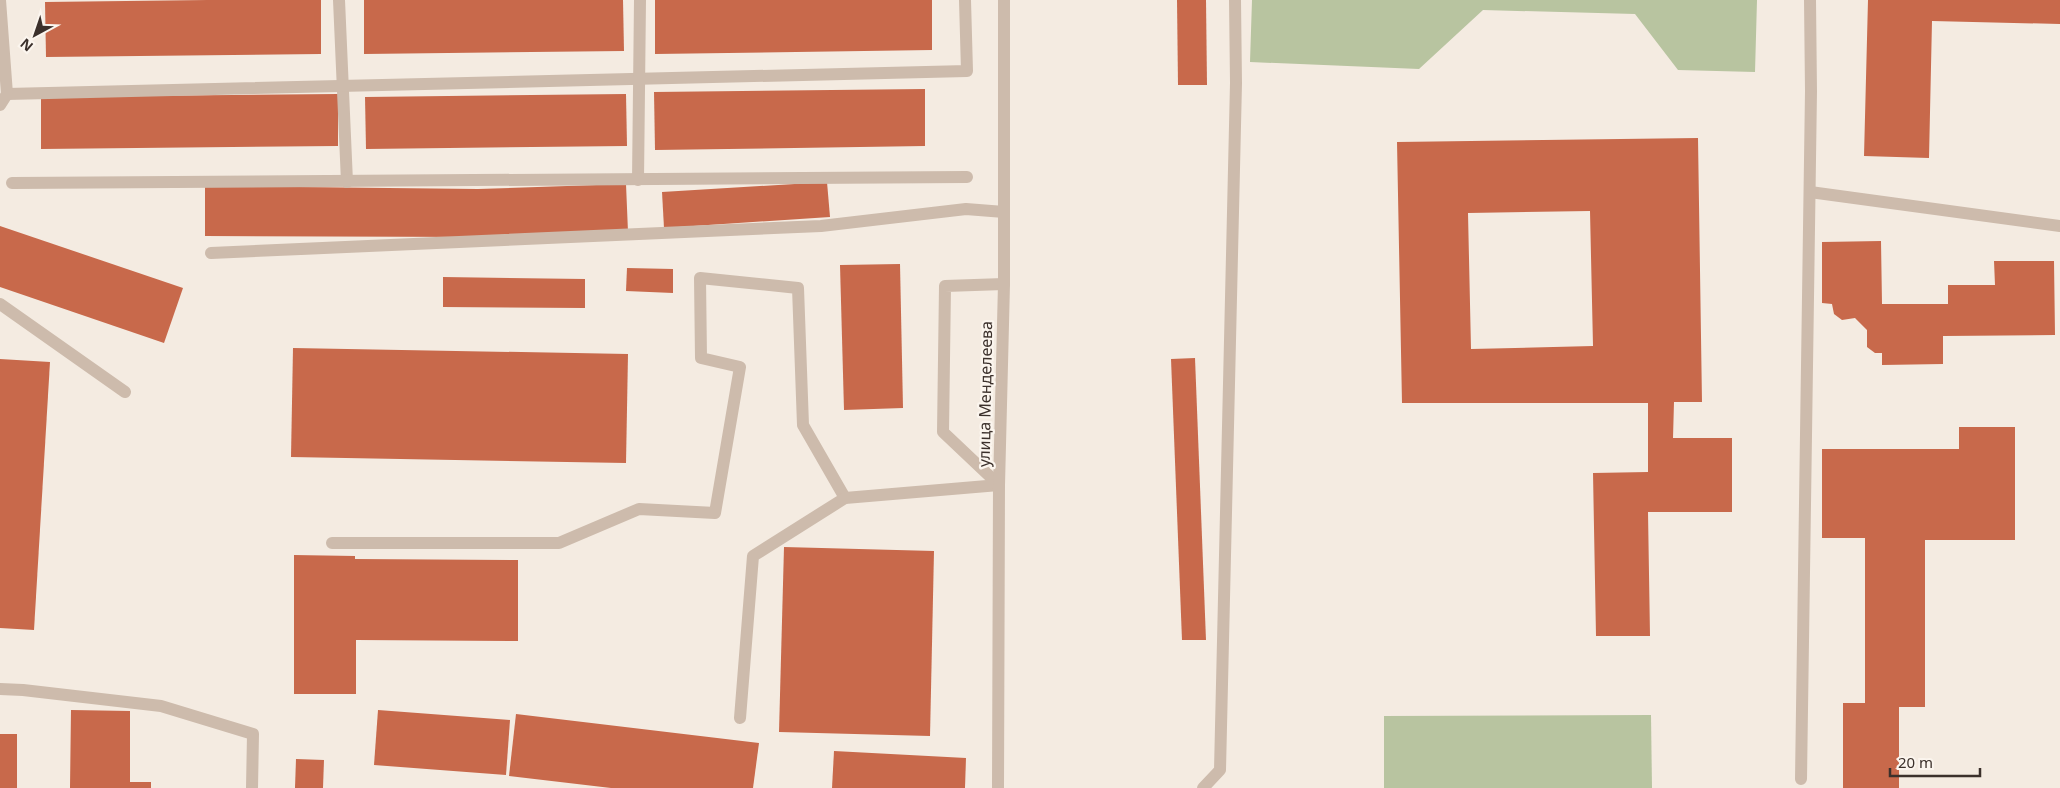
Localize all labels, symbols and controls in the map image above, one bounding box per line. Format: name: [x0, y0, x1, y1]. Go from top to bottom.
north arrow: [10, 10, 60, 60]
text: N: [16, 34, 37, 56]
street label: улица Менделеева: [973, 321, 997, 467]
scale bar: [1890, 746, 1980, 778]
text: 20 m: [1898, 752, 1933, 772]

